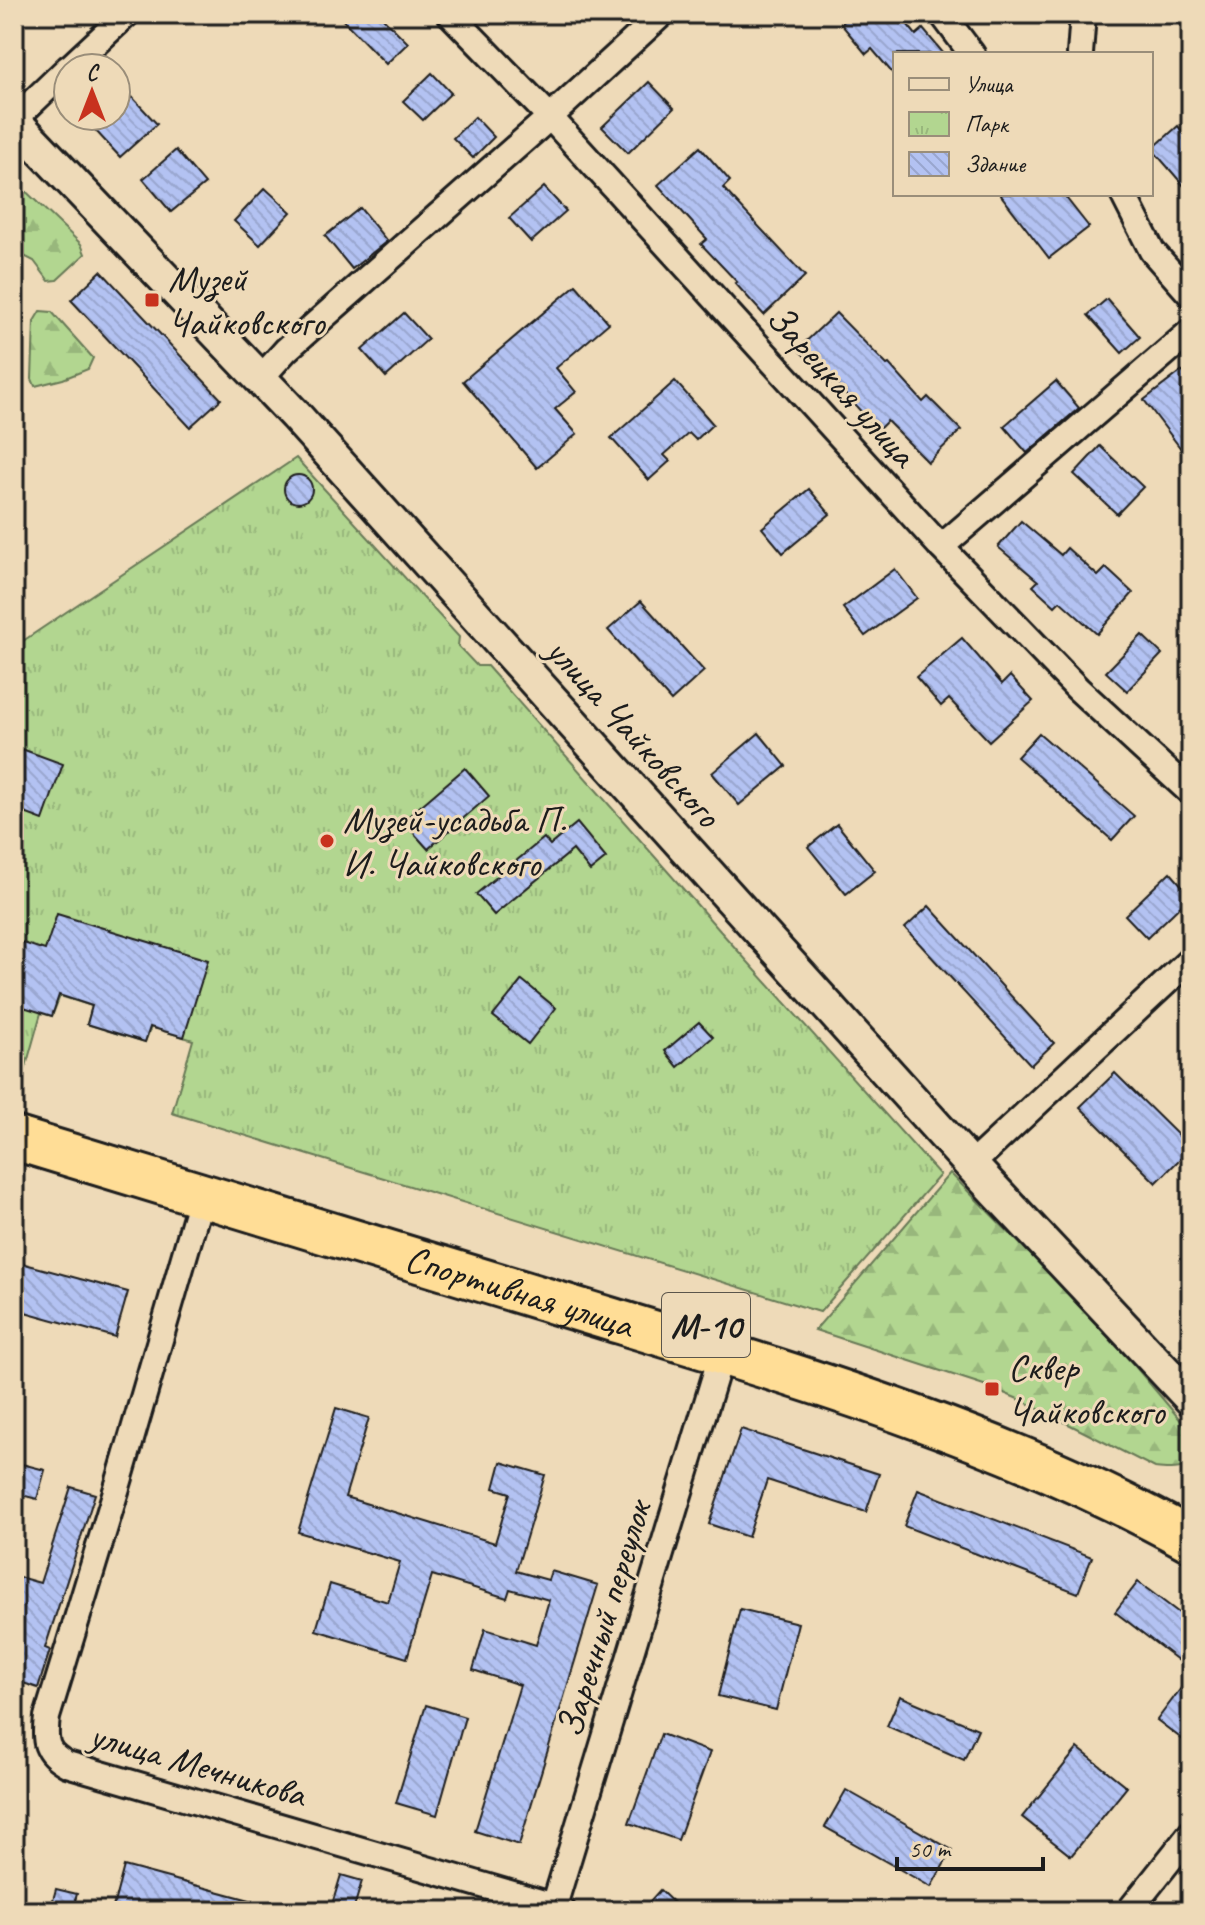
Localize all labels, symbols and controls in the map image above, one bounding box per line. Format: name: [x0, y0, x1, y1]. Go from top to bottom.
north arrow: [52, 52, 132, 132]
legend: [893, 52, 1153, 196]
text: С: [87, 59, 101, 87]
text: Улица: [965, 69, 1014, 99]
text: Парк: [965, 109, 1010, 139]
text: Здание: [965, 149, 1027, 179]
place label: Музей Чайковского: [168, 255, 326, 346]
marker: Музей Чайковского: [143, 291, 161, 309]
street label: Зарецкая улица: [757, 295, 928, 478]
street label: улица Чайковского: [535, 626, 732, 838]
place label: Музей-усадьба П. И. Чайковского: [343, 796, 567, 887]
marker: Музей-усадьба П. И. Чайковского: [318, 832, 336, 850]
street label: Спортивная улица: [400, 1235, 641, 1349]
road number: М-10: [662, 1293, 750, 1357]
place label: Сквер Чайковского: [1008, 1344, 1166, 1435]
marker: Сквер Чайковского: [983, 1380, 1001, 1398]
street label: Заречный переулок: [545, 1492, 663, 1743]
street label: улица Мечникова: [83, 1711, 313, 1818]
scale bar: [897, 1821, 1043, 1871]
text: 50 m: [909, 1834, 952, 1864]

